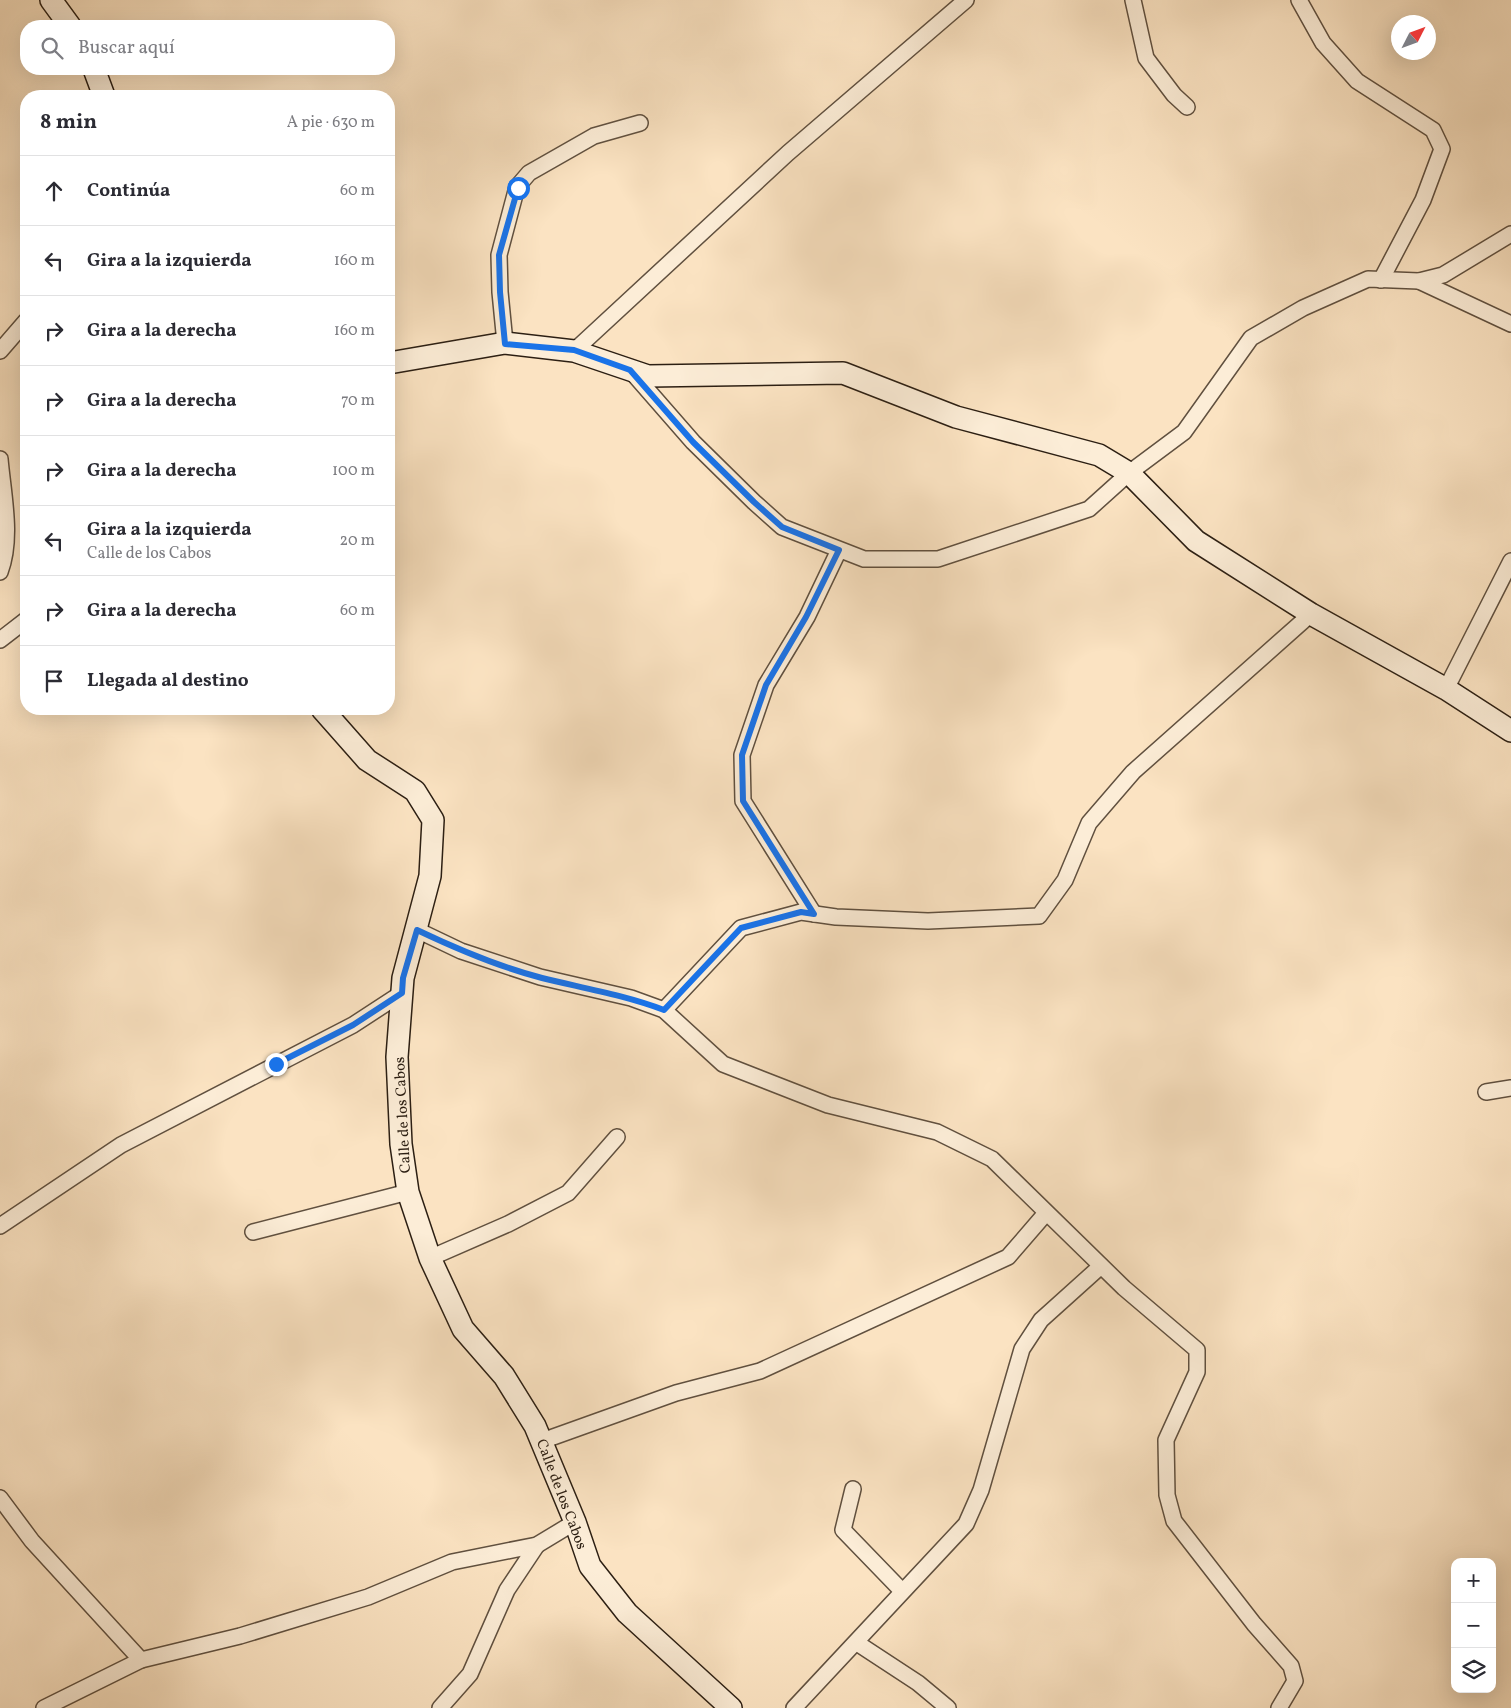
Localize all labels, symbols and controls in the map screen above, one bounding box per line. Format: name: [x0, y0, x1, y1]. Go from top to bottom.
north arrow: [1391, 15, 1436, 60]
search box: [20, 20, 395, 75]
icon: search: [38, 34, 66, 62]
text: Buscar aquí: [78, 35, 175, 61]
text: 8 min: [40, 108, 97, 137]
text: A pie · 630 m: [287, 112, 375, 134]
icon: ahead: [40, 177, 68, 205]
route start: [507, 177, 530, 200]
text: Continúa: [87, 178, 170, 204]
text: 60 m: [340, 180, 375, 202]
icon: left: [40, 247, 68, 275]
text: Gira a la izquierda: [87, 248, 252, 274]
text: 160 m: [334, 250, 375, 272]
icon: right: [40, 317, 68, 345]
text: Gira a la derecha: [87, 318, 237, 344]
text: 160 m: [334, 320, 375, 342]
icon: right: [40, 387, 68, 415]
text: Gira a la derecha: [87, 388, 237, 414]
text: 70 m: [341, 390, 375, 412]
icon: right: [40, 457, 68, 485]
text: Gira a la derecha: [87, 458, 237, 484]
text: 100 m: [332, 460, 375, 482]
text: Gira a la izquierda: [87, 517, 252, 543]
icon: left: [40, 527, 68, 555]
text: 20 m: [340, 530, 375, 552]
text: Calle de los Cabos: [87, 543, 211, 565]
icon: right: [40, 597, 68, 625]
text: Gira a la derecha: [87, 598, 237, 624]
text: 60 m: [340, 600, 375, 622]
icon: arrive: [40, 667, 68, 695]
text: Llegada al destino: [87, 668, 249, 694]
route end: [265, 1053, 288, 1076]
street label: Calle de los Cabos: [390, 1056, 417, 1174]
street label: Calle de los Cabos: [530, 1436, 591, 1553]
map controls: [1451, 1558, 1496, 1693]
button: +: [1451, 1558, 1496, 1603]
button: −: [1451, 1603, 1496, 1648]
button: layers: [1451, 1648, 1496, 1693]

